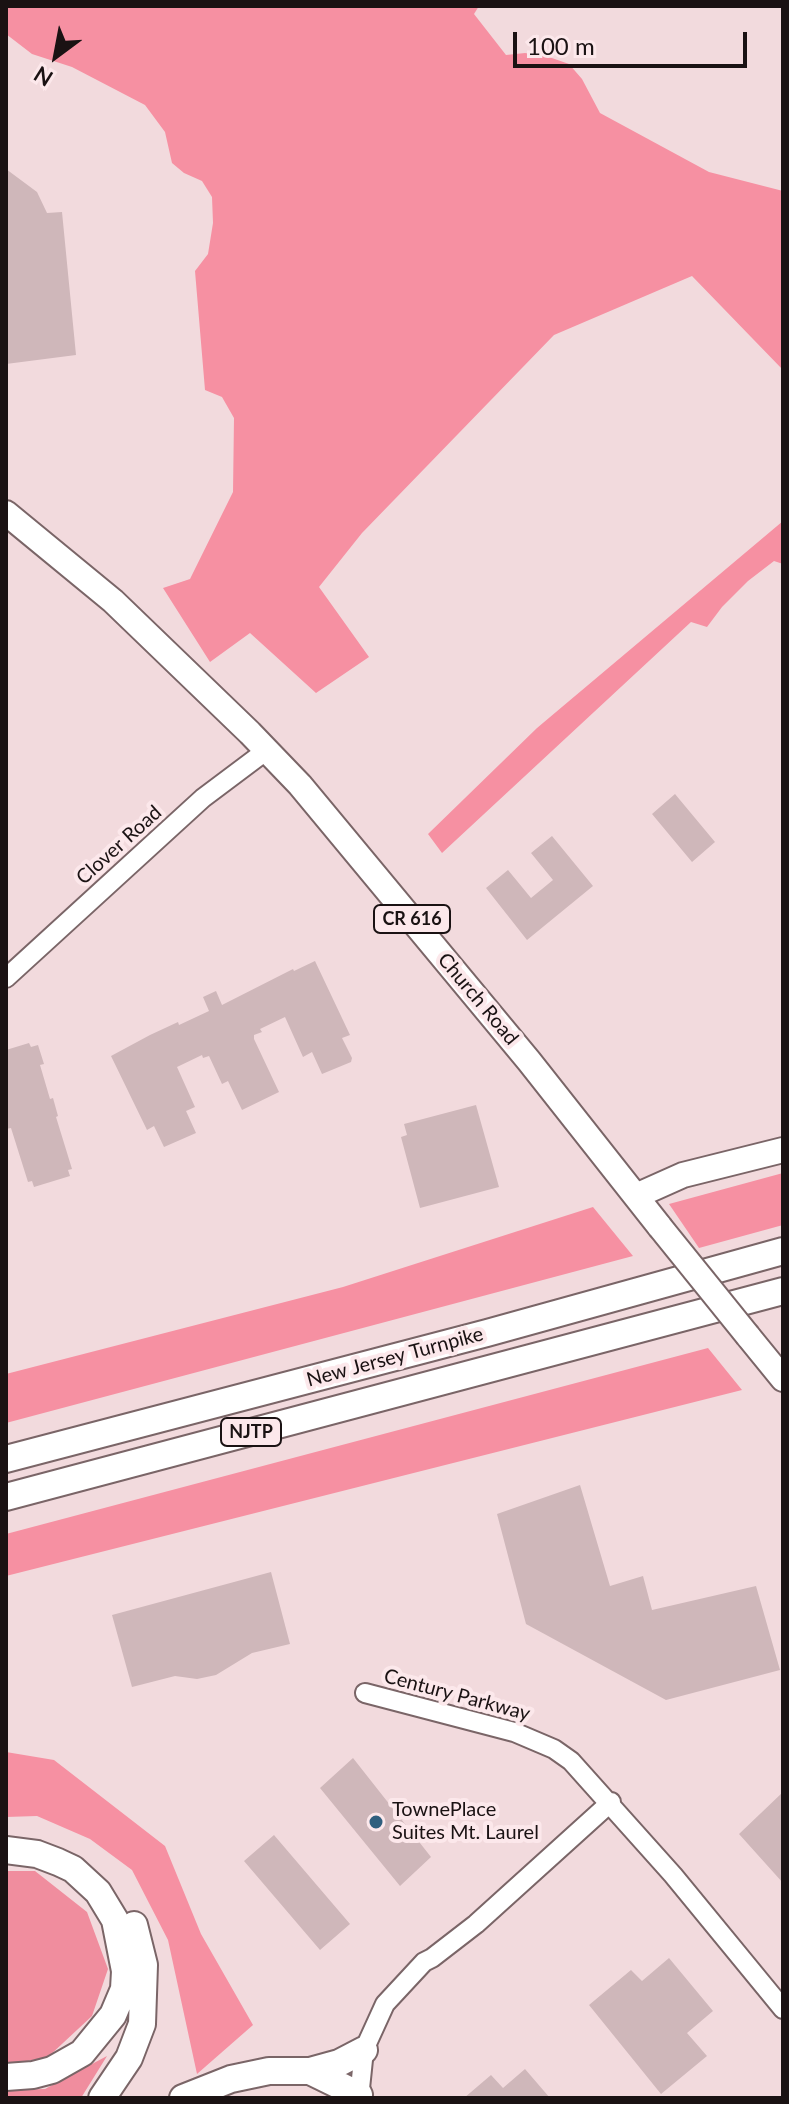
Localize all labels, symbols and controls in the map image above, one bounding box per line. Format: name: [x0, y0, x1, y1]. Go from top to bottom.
north arrow: [16, 16, 96, 96]
scale bar: [517, 16, 751, 66]
text: 100 m: [527, 31, 595, 60]
text: N: [29, 61, 57, 93]
street label: Clover Road: [71, 800, 167, 890]
road number: CR 616: [374, 905, 450, 933]
street label: Church Road: [433, 948, 523, 1050]
street label: New Jersey Turnpike: [304, 1322, 486, 1392]
road number: NJTP: [221, 1418, 281, 1446]
street label: Century Parkway: [381, 1664, 533, 1726]
place label: TownePlace Suites Mt. Laurel: [392, 1798, 539, 1845]
marker: TownePlace Suites Mt. Laurel: [367, 1813, 385, 1831]

